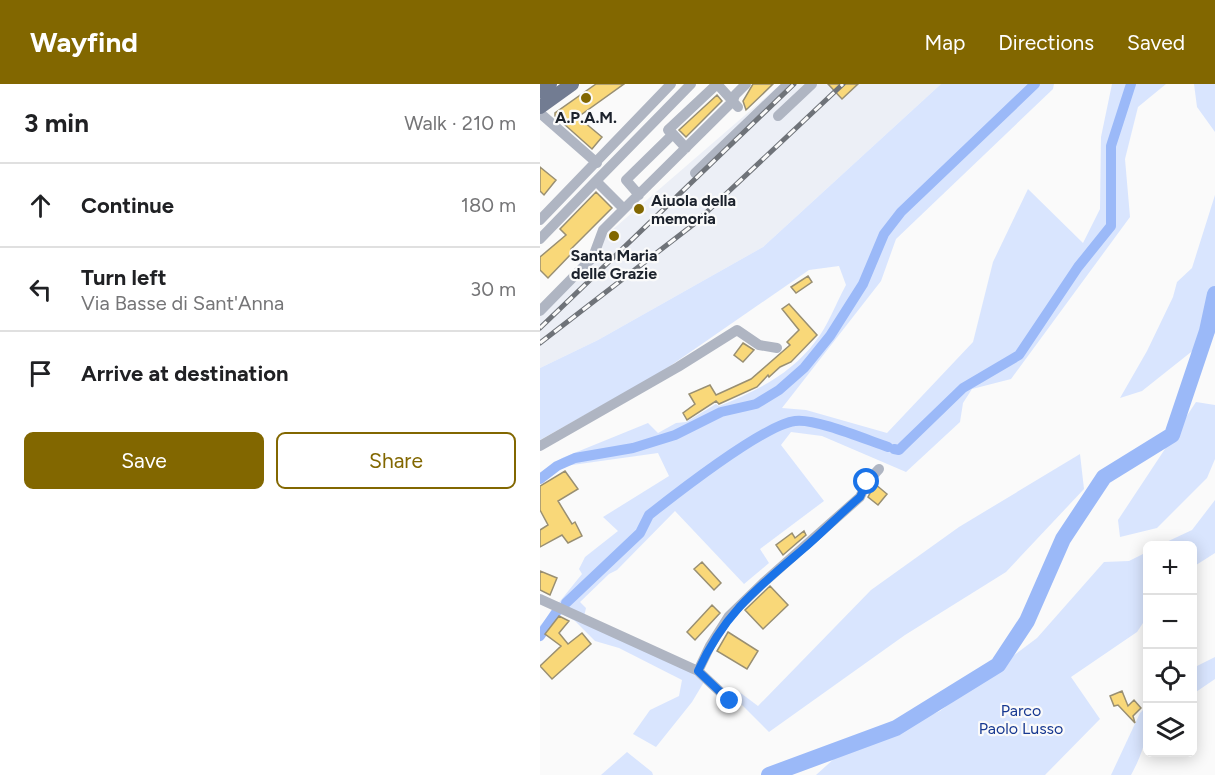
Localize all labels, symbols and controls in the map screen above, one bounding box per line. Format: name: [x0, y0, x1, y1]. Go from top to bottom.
text: Wayfind: [30, 25, 138, 59]
text: Map: [924, 30, 965, 55]
text: Directions: [998, 30, 1094, 55]
text: Saved: [1127, 30, 1185, 55]
marker: A.P.A.M.: [579, 91, 593, 105]
text: 3 min: [24, 107, 89, 139]
place label: A.P.A.M.: [555, 108, 617, 127]
text: Walk · 210 m: [404, 111, 516, 135]
icon: ahead: [24, 189, 57, 222]
place label: Aiuola della memoria: [651, 191, 736, 228]
text: Continue: [81, 192, 174, 219]
text: 180 m: [461, 193, 516, 217]
marker: Aiuola della memoria: [632, 202, 646, 216]
marker: Santa Maria delle Grazie: [607, 229, 621, 243]
place label: Santa Maria delle Grazie: [571, 246, 657, 283]
text: Turn left: [81, 264, 167, 291]
icon: left: [24, 273, 57, 306]
text: 30 m: [470, 277, 516, 301]
text: Via Basse di Sant'Anna: [81, 291, 284, 315]
icon: arrive: [24, 357, 57, 390]
text: Arrive at destination: [81, 360, 289, 387]
button: Save: [24, 432, 264, 489]
button: Share: [276, 432, 516, 489]
route start: [853, 468, 879, 494]
map controls: [1143, 541, 1197, 757]
button: +: [1143, 541, 1197, 595]
button: −: [1143, 595, 1197, 649]
button: locate: [1143, 649, 1197, 703]
route end: [716, 687, 742, 713]
park label: Parco Paolo Lusso: [979, 701, 1063, 738]
button: layers: [1143, 703, 1197, 757]

